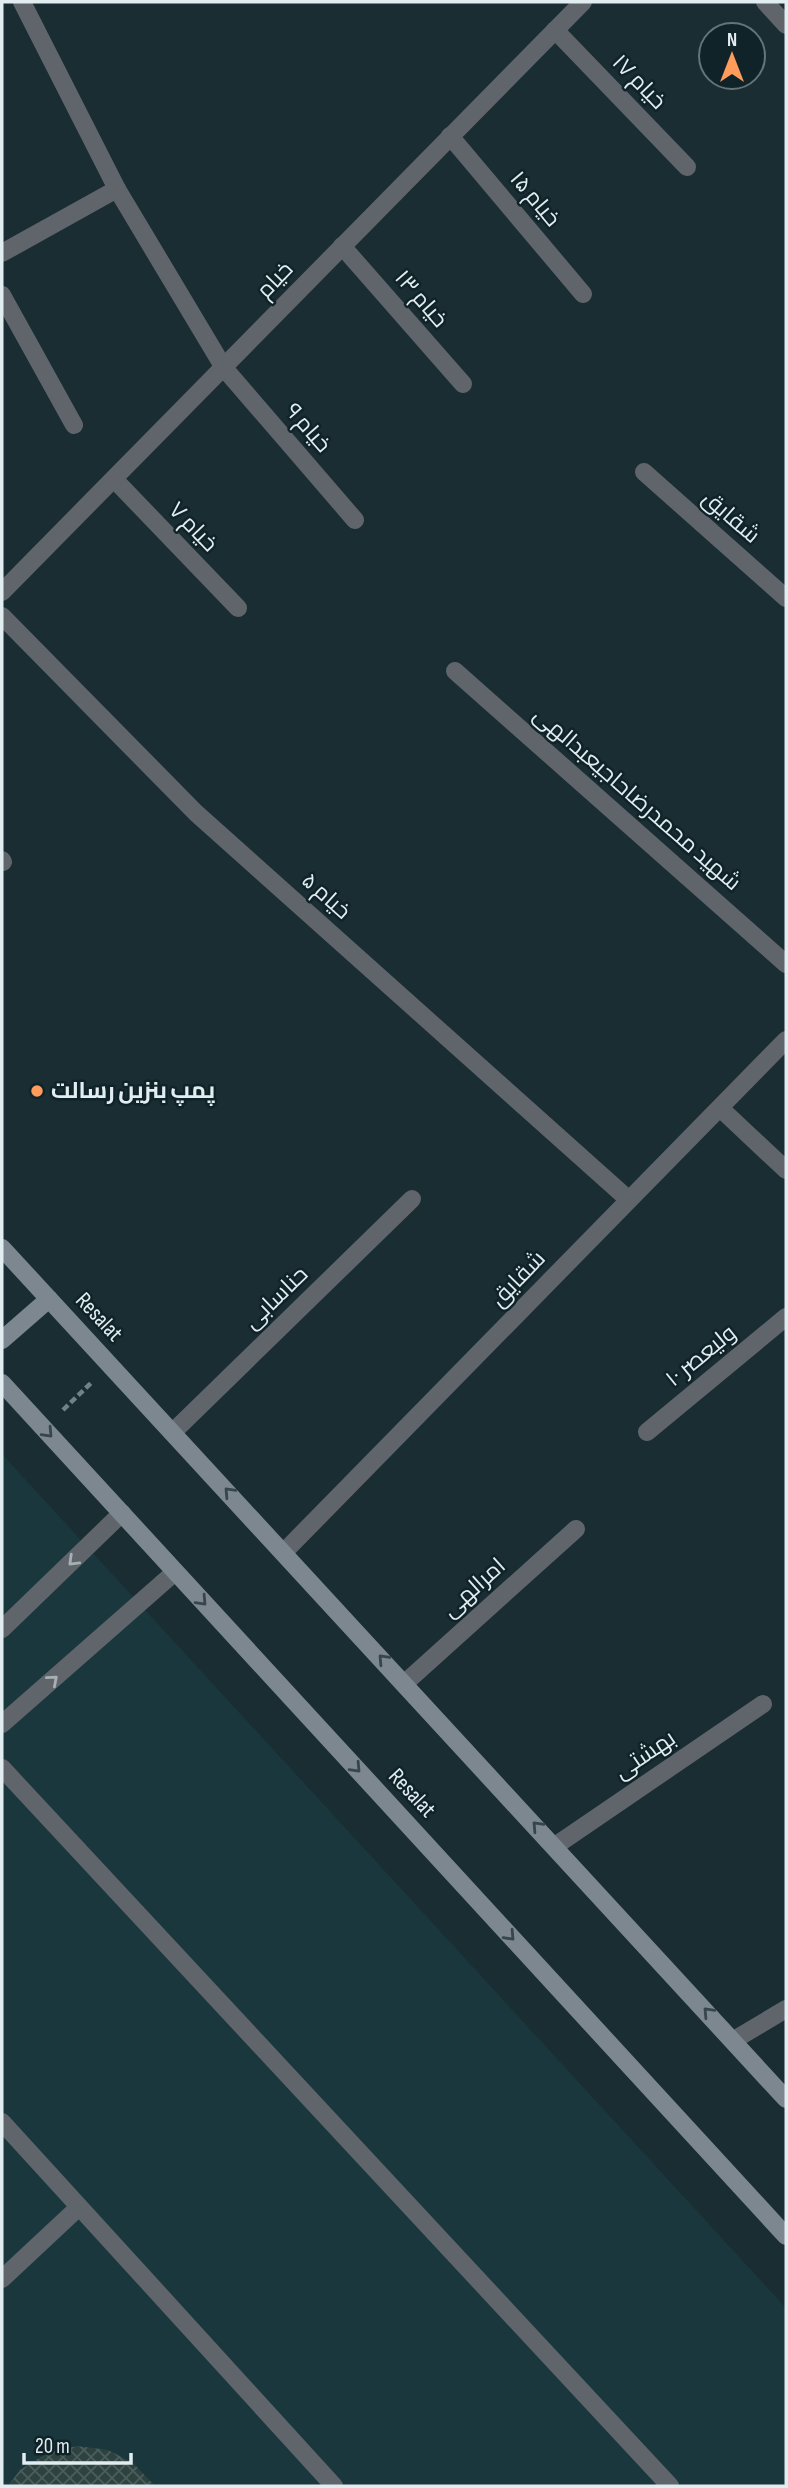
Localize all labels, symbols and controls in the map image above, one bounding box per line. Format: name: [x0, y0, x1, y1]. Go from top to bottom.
north arrow: [697, 21, 767, 91]
text: N: [727, 29, 737, 52]
street label: خیام ۱۷: [605, 49, 672, 116]
street label: خیام ۱۵: [503, 165, 566, 233]
street label: خیام: [251, 256, 300, 305]
street label: خیام ۱۳: [388, 265, 454, 334]
street label: خیام ۹: [278, 398, 337, 459]
street label: شقایق: [696, 484, 766, 550]
street label: خیام ۷: [162, 496, 223, 559]
street label: شهید محمدرضاحاجیعبدالهی: [527, 701, 747, 897]
street label: خیام ۵: [295, 867, 357, 926]
place label: پمپ بنزین رسالت: [51, 1077, 215, 1106]
marker: پمپ بنزین رسالت: [29, 1083, 45, 1099]
street label: شقایق: [485, 1245, 551, 1313]
street label: حناسابی: [238, 1261, 314, 1335]
street label: Resalat: [69, 1287, 129, 1347]
street label: ولیعصر ۱۰: [660, 1319, 742, 1393]
one-way arrow: [40, 1425, 52, 1438]
one-way arrow: [225, 1487, 237, 1500]
one-way arrow: [68, 1552, 81, 1565]
street label: امرالهی: [436, 1552, 512, 1624]
one-way arrow: [194, 1593, 206, 1606]
one-way arrow: [379, 1654, 392, 1667]
one-way arrow: [45, 1676, 58, 1688]
street label: بهشتی: [609, 1724, 681, 1786]
one-way arrow: [348, 1760, 360, 1773]
street label: Resalat: [382, 1763, 442, 1823]
one-way arrow: [533, 1821, 546, 1834]
one-way arrow: [502, 1928, 514, 1941]
one-way arrow: [703, 2007, 716, 2020]
scale bar: [24, 2422, 131, 2466]
text: 20 m: [35, 2434, 70, 2459]

